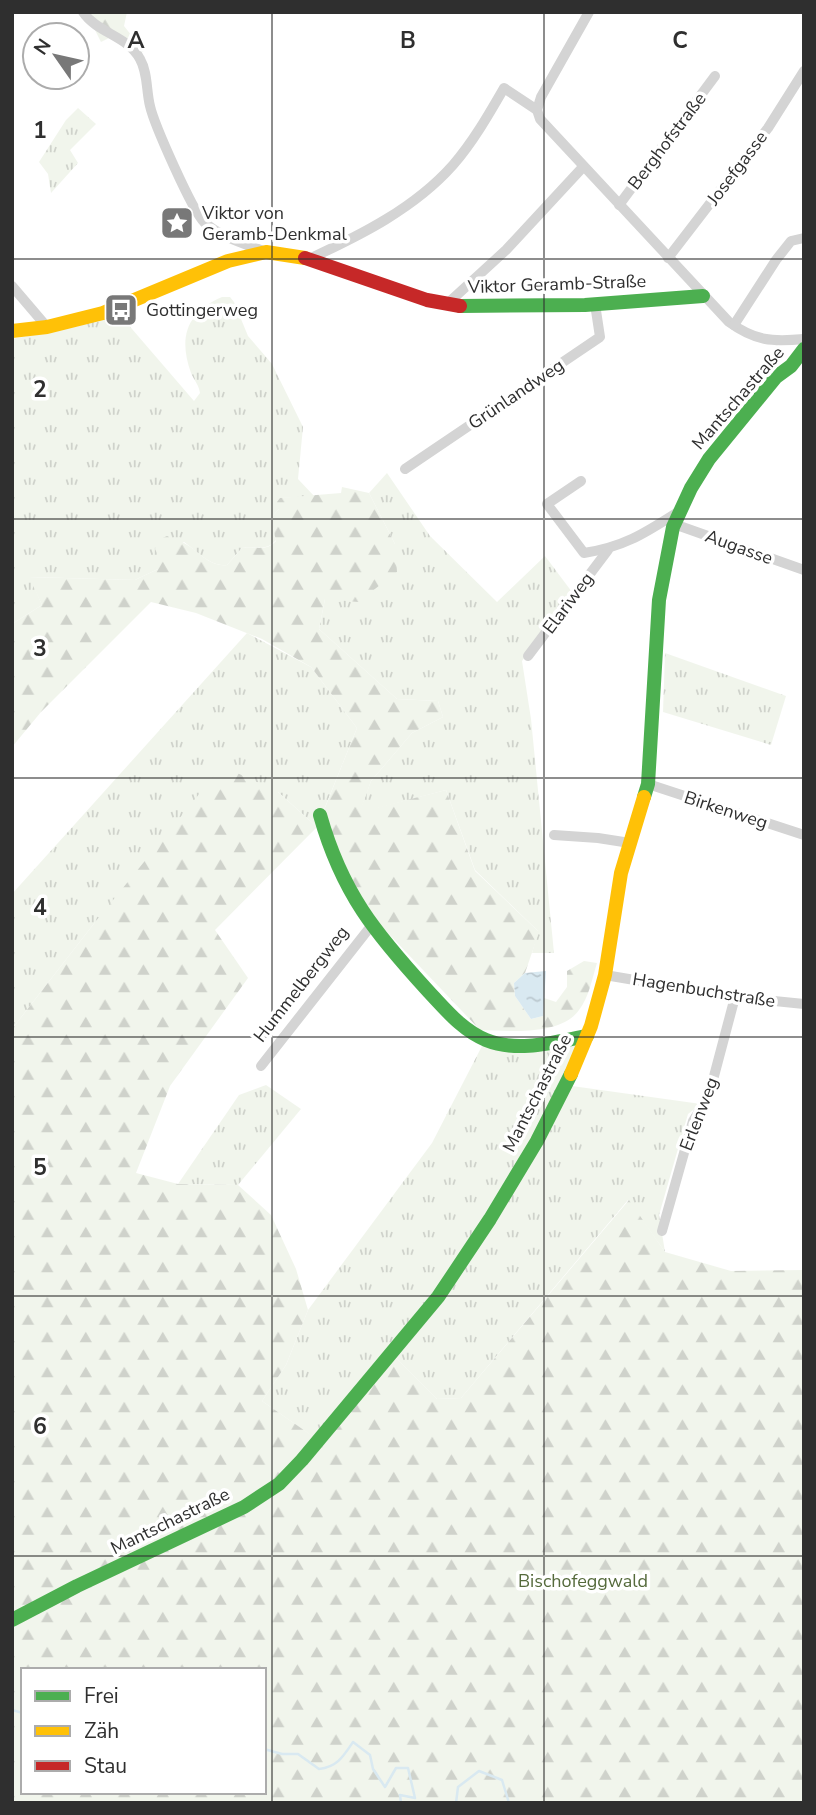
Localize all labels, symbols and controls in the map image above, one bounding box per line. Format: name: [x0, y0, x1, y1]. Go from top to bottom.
north arrow: [21, 21, 91, 91]
text: A: [127, 25, 145, 56]
text: B: [400, 25, 416, 56]
text: C: [672, 25, 688, 56]
text: N: [28, 34, 57, 60]
street label: Berghofstraße: [622, 87, 712, 195]
text: 1: [33, 115, 47, 146]
street label: Josefgasse: [701, 126, 773, 211]
place label: Viktor von Geramb-Denkmal: [201, 201, 347, 246]
place icon: Viktor von Geramb-Denkmal: [158, 204, 196, 242]
street label: Viktor Geramb-Straße: [466, 269, 647, 299]
bus stop icon: Gottingerweg: [102, 291, 140, 329]
place label: Gottingerweg: [146, 298, 258, 322]
street label: Mantschastraße: [686, 341, 790, 455]
street label: Grünlandweg: [463, 353, 569, 435]
text: 2: [33, 374, 47, 405]
street label: Augasse: [702, 524, 776, 570]
street label: Elariweg: [537, 567, 599, 639]
text: 3: [33, 633, 47, 664]
street label: Birkenweg: [681, 785, 771, 835]
text: 4: [33, 892, 47, 923]
street label: Hummelbergweg: [248, 921, 354, 1047]
street label: Hagenbuchstraße: [631, 967, 777, 1013]
street label: Mantschastraße: [497, 1030, 577, 1156]
street label: Erlenweg: [674, 1074, 724, 1154]
text: 5: [33, 1152, 47, 1183]
text: 6: [33, 1411, 47, 1442]
street label: Mantschastraße: [106, 1482, 234, 1560]
park label: Bischofeggwald: [518, 1569, 648, 1593]
legend: [21, 1668, 266, 1794]
text: Frei: [84, 1682, 119, 1710]
text: Zäh: [84, 1717, 119, 1745]
text: Stau: [84, 1752, 127, 1780]

